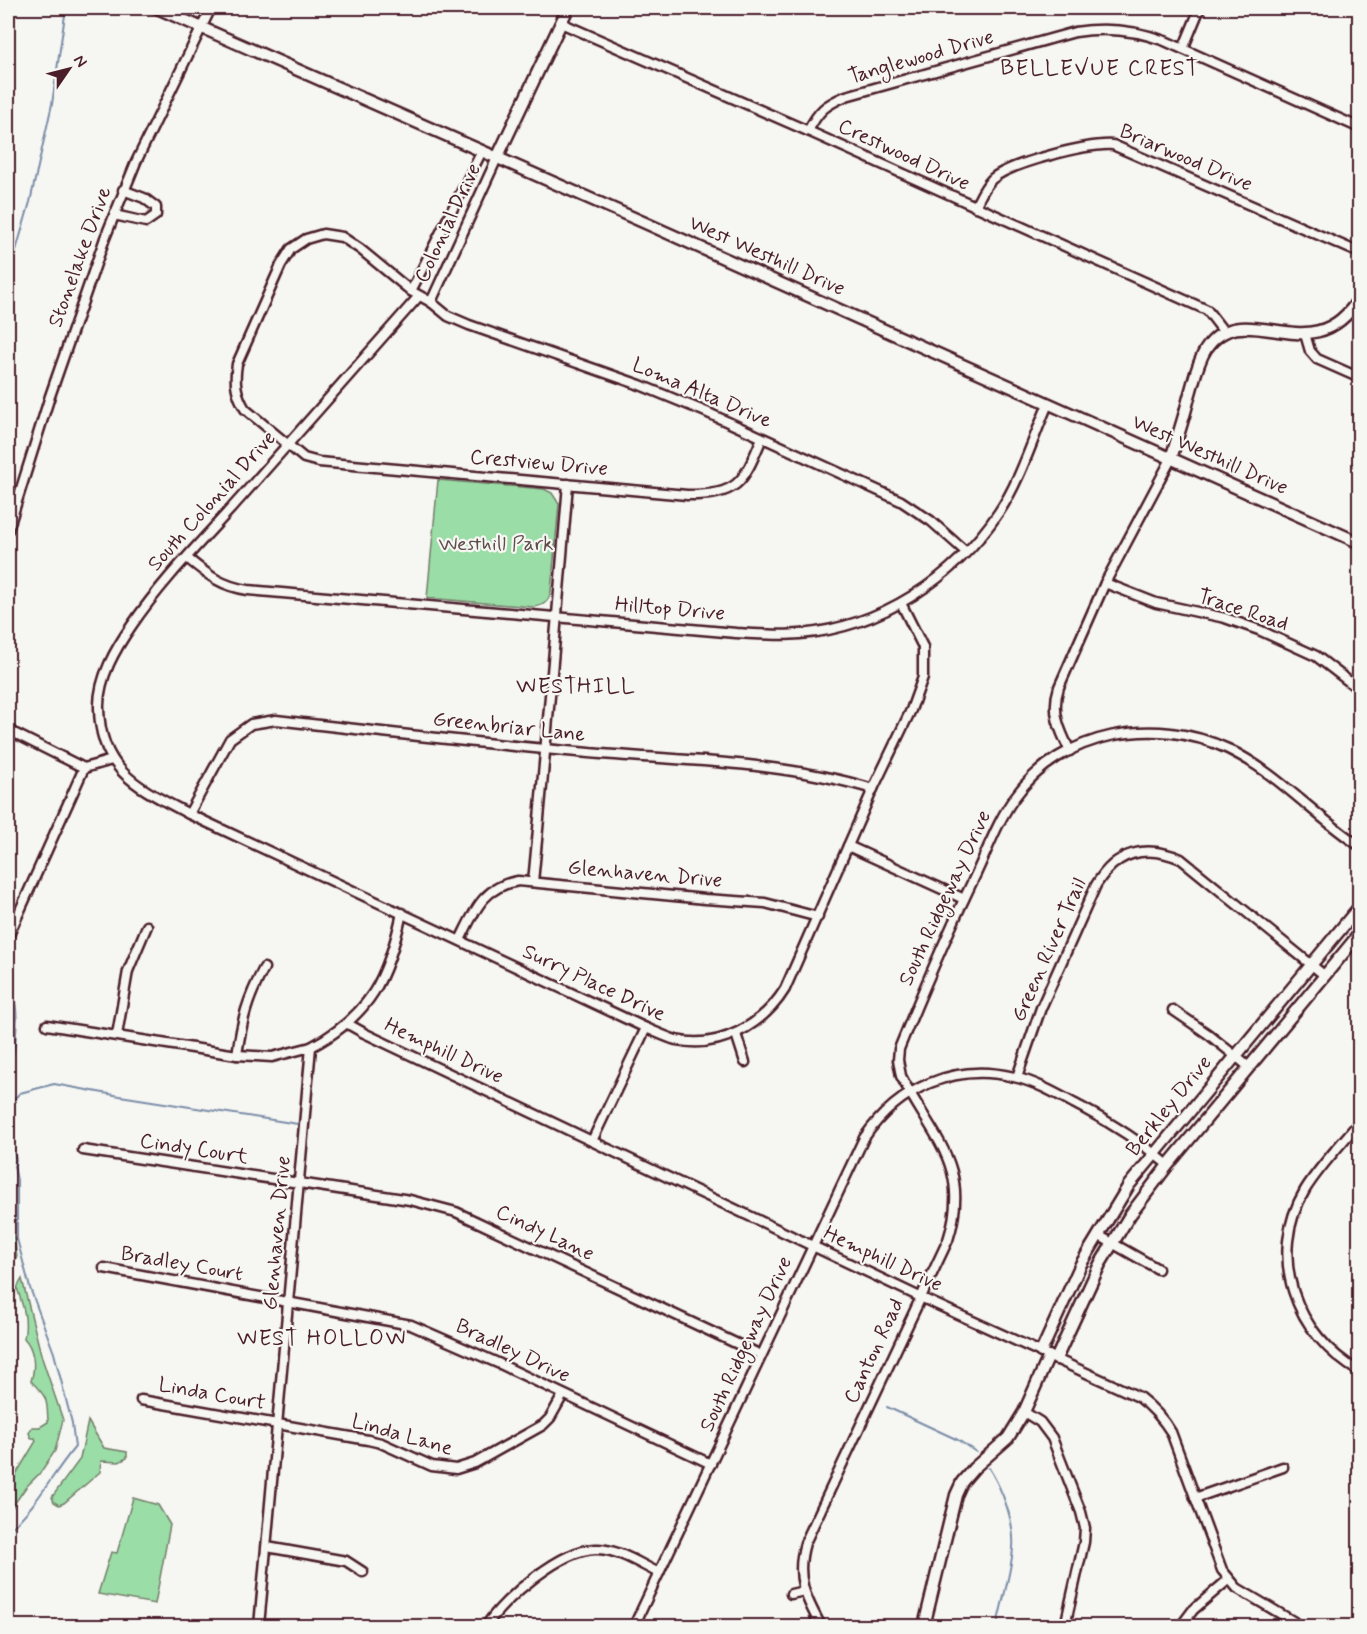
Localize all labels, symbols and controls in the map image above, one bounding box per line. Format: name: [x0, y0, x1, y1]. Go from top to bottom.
street label: Tanglewood Drive: [845, 23, 997, 92]
north arrow: [39, 39, 99, 99]
text: N: [68, 51, 92, 72]
district label: BELLEVUE CREST: [1000, 55, 1200, 83]
street label: Crestwood Drive: [833, 112, 975, 198]
street label: Briarwood Drive: [1115, 117, 1257, 199]
street label: Colonial Drive: [408, 159, 488, 287]
street label: Stonelake Drive: [42, 183, 118, 331]
street label: West Westhill Drive: [685, 209, 849, 303]
street label: Loma Alta Drive: [628, 351, 776, 435]
street label: West Westhill Drive: [1128, 408, 1292, 502]
street label: South Colonial Drive: [141, 425, 283, 577]
street label: Crestview Drive: [469, 443, 609, 483]
park label: Westhill Park: [439, 530, 554, 558]
street label: Trace Road: [1194, 582, 1292, 638]
street label: Hilltop Drive: [614, 590, 726, 628]
district label: WESTHILL: [516, 673, 636, 701]
street label: Greenbriar Lane: [431, 705, 587, 749]
street label: South Ridgeway Drive: [892, 806, 999, 991]
street label: Glenhaven Drive: [567, 853, 723, 895]
street label: Green River Trail: [1005, 874, 1093, 1026]
street label: Surry Place Drive: [518, 938, 670, 1028]
street label: Hemphill Drive: [380, 1011, 508, 1091]
street label: Berkley Drive: [1120, 1050, 1218, 1162]
street label: Cindy Court: [138, 1127, 251, 1171]
street label: Glenhaven Drive: [256, 1155, 298, 1311]
street label: Cindy Lane: [491, 1198, 599, 1268]
street label: Hemphill Drive: [819, 1219, 947, 1299]
street label: Bradley Court: [119, 1239, 245, 1289]
street label: South Ridgeway Drive: [693, 1252, 800, 1437]
street label: Canton Road: [837, 1294, 911, 1408]
street label: Bradley Drive: [451, 1312, 575, 1390]
district label: WEST HOLLOW: [237, 1325, 407, 1353]
street label: Linda Court: [156, 1371, 268, 1417]
street label: Linda Lane: [348, 1407, 456, 1463]

